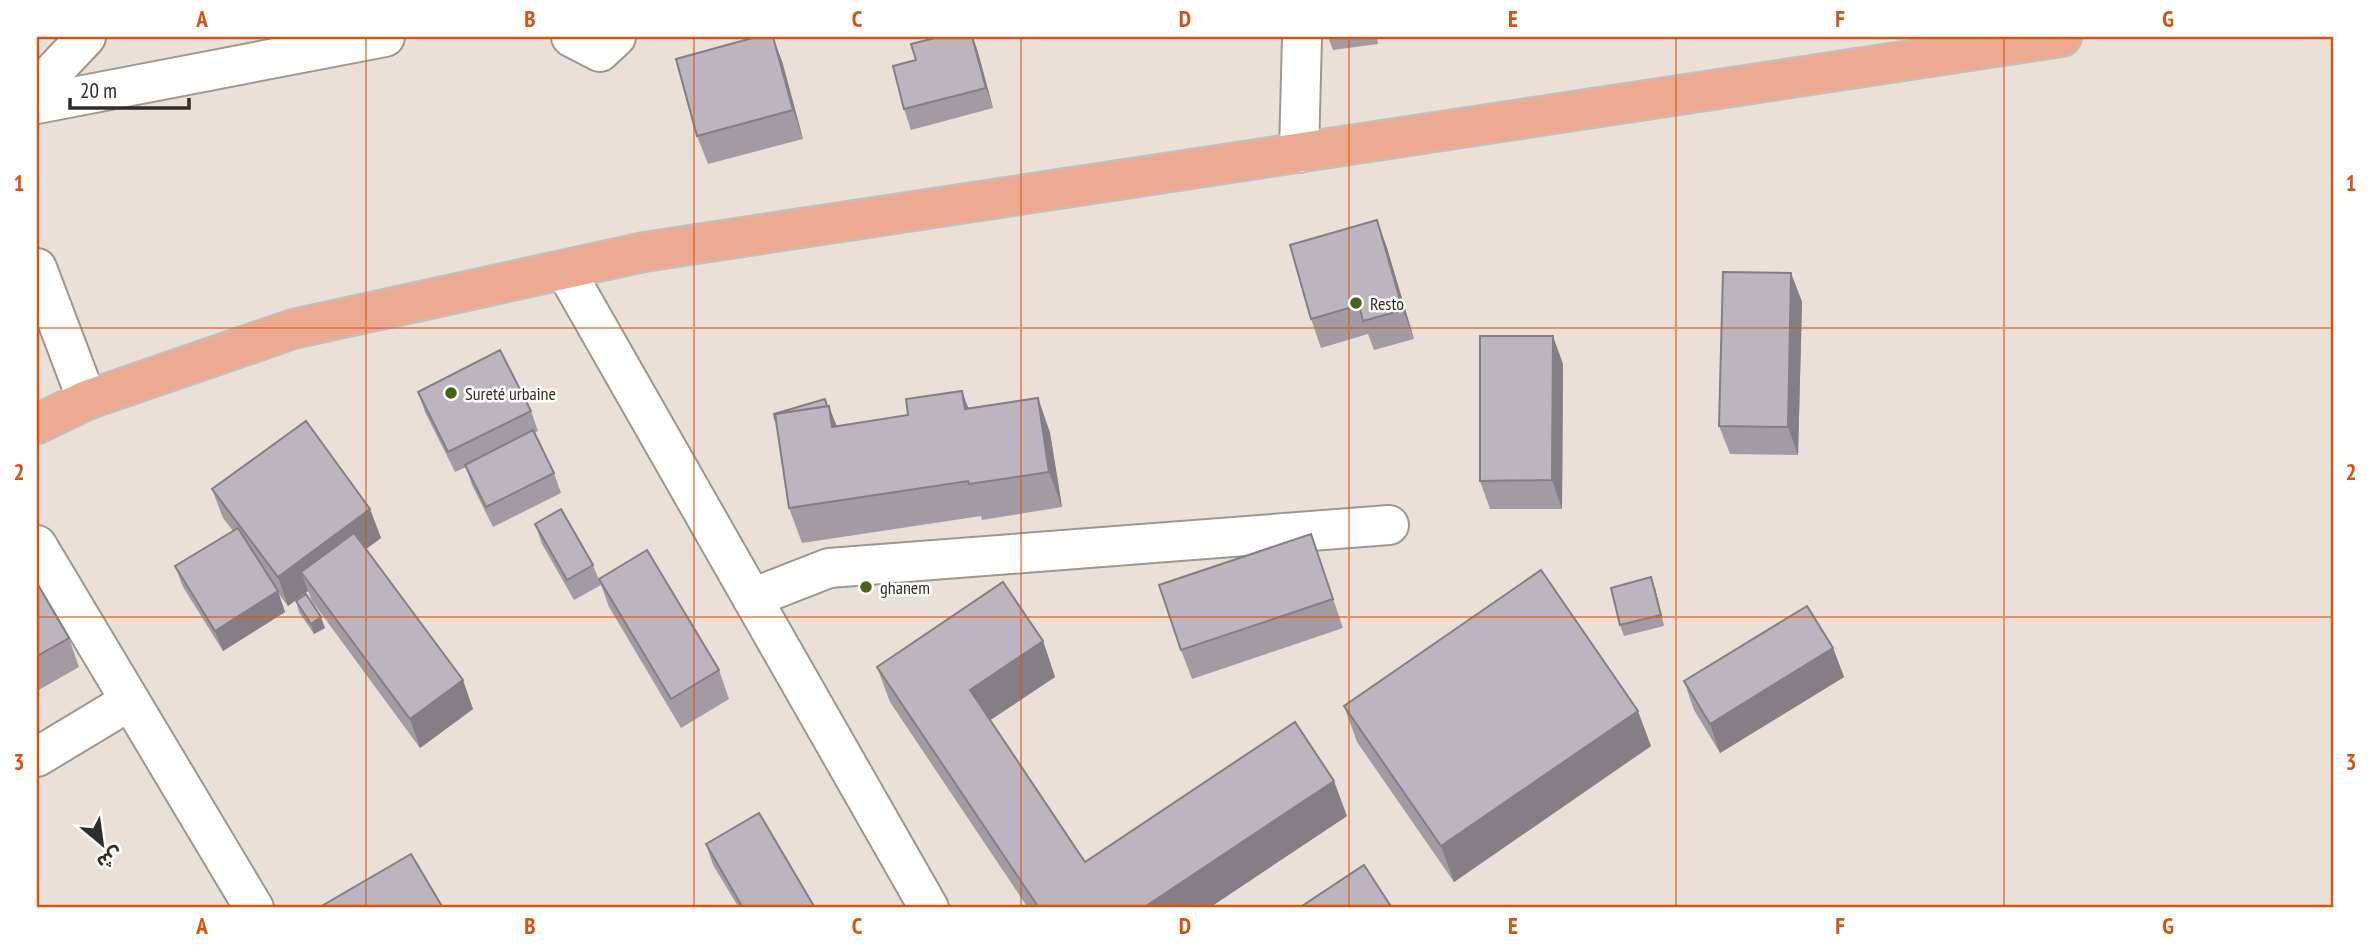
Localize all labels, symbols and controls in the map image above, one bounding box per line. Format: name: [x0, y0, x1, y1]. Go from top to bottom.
text: A: [195, 4, 208, 33]
text: B: [524, 4, 536, 33]
text: C: [852, 4, 863, 33]
text: D: [1179, 4, 1191, 33]
text: E: [1508, 4, 1518, 33]
text: F: [1835, 4, 1845, 33]
text: G: [2162, 4, 2174, 33]
scale bar: [70, 66, 189, 110]
text: 20 m: [80, 77, 117, 104]
text: 1: [14, 168, 25, 197]
text: 1: [2346, 168, 2357, 197]
place label: Resto: [1370, 292, 1404, 315]
marker: Resto: [1348, 295, 1364, 311]
place label: Sureté urbaine: [465, 382, 556, 405]
marker: Sureté urbaine: [443, 385, 459, 401]
text: 2: [14, 457, 25, 486]
text: 2: [2346, 457, 2357, 486]
place label: ghanem: [880, 576, 930, 599]
marker: ghanem: [858, 579, 874, 595]
text: 3: [14, 747, 25, 776]
text: 3: [2346, 747, 2357, 776]
north arrow: [66, 808, 136, 878]
text: ش: [93, 842, 127, 876]
text: A: [195, 911, 208, 940]
text: B: [524, 911, 536, 940]
text: C: [852, 911, 863, 940]
text: D: [1179, 911, 1191, 940]
text: E: [1508, 911, 1518, 940]
text: F: [1835, 911, 1845, 940]
text: G: [2162, 911, 2174, 940]

